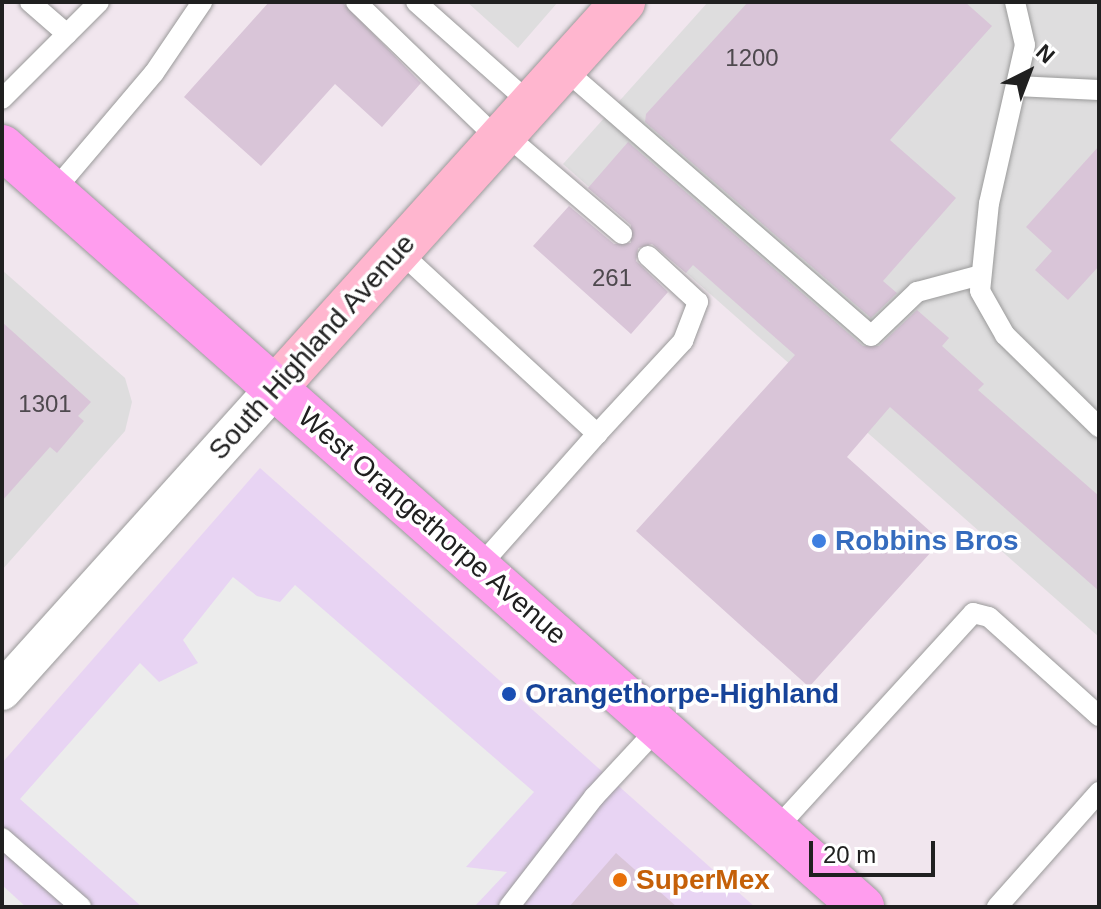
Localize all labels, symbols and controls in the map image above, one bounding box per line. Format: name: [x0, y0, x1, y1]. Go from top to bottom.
north arrow: [989, 32, 1069, 112]
text: N: [1031, 39, 1060, 68]
house number: 1200: [725, 44, 779, 72]
street label: South Highland Avenue: [201, 227, 423, 467]
house number: 261: [592, 264, 632, 292]
house number: 1301: [18, 390, 72, 418]
street label: West Orangethorpe Avenue: [290, 400, 574, 652]
place label: Robbins Bros: [835, 524, 1019, 558]
marker: Robbins Bros: [810, 532, 828, 550]
place label: Orangethorpe-Highland: [525, 677, 839, 711]
marker: Orangethorpe-Highland: [500, 685, 518, 703]
scale bar: [813, 825, 939, 875]
text: 20 m: [823, 841, 876, 868]
place label: SuperMex: [636, 863, 770, 897]
marker: SuperMex: [611, 871, 629, 889]

